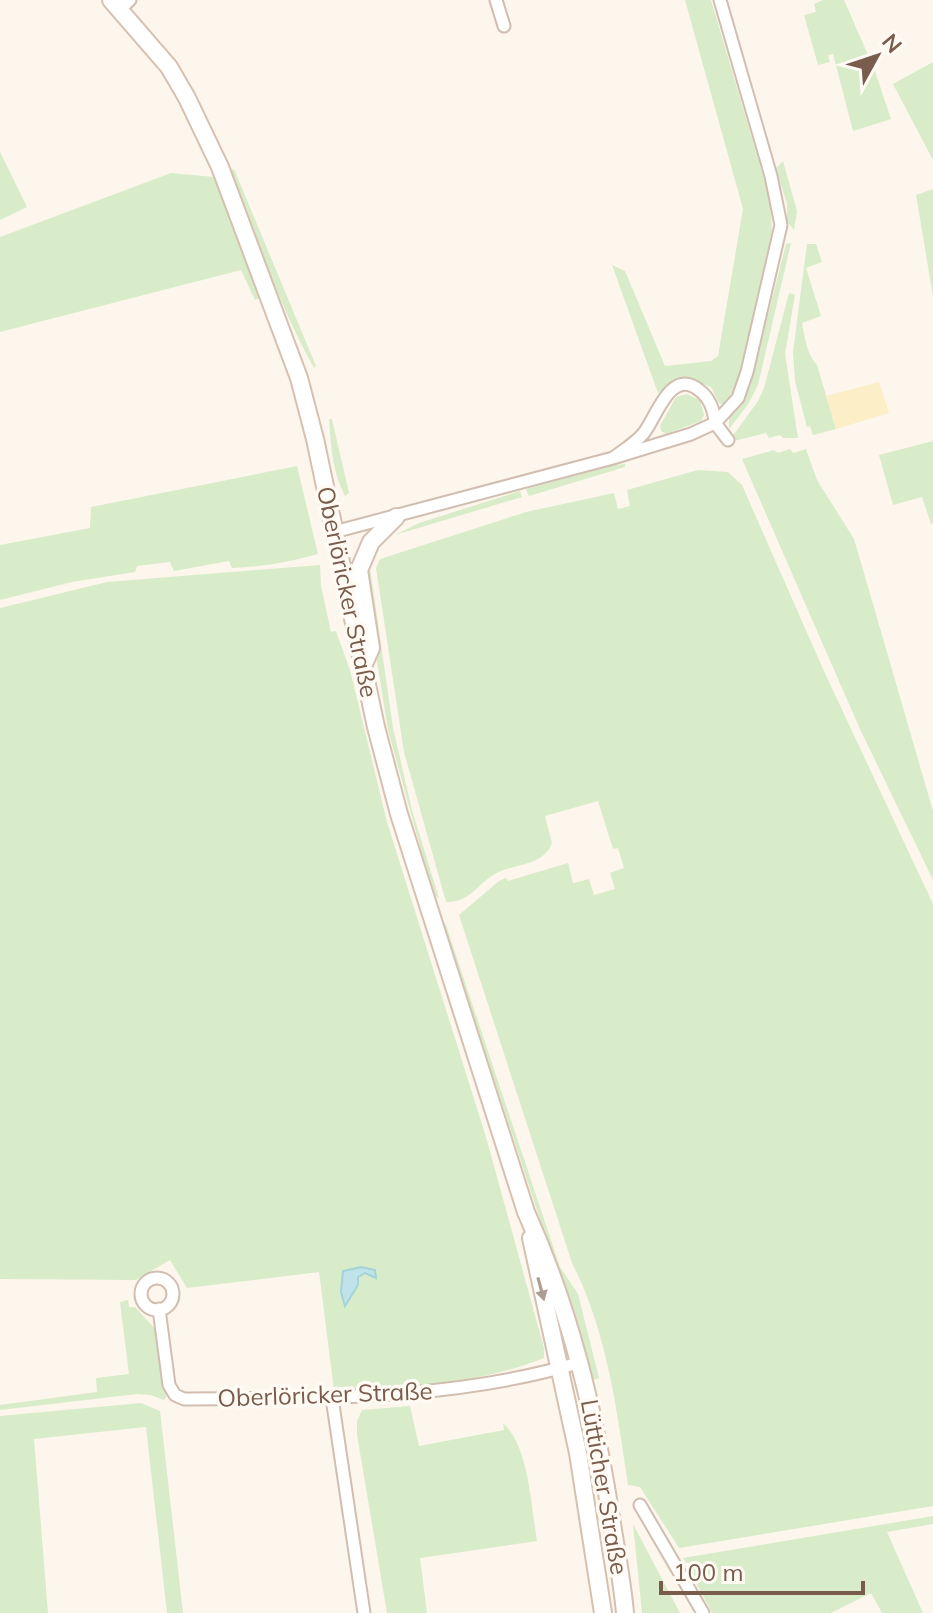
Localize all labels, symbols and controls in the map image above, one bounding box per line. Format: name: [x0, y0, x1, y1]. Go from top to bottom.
north arrow: [837, 16, 917, 96]
text: N: [876, 28, 908, 59]
street label: Oberlöricker Straße: [311, 483, 385, 700]
one-way arrow: [536, 1276, 548, 1301]
street label: Oberlöricker Straße: [217, 1375, 433, 1413]
street label: Lütticher Straße: [575, 1397, 635, 1577]
scale bar: [661, 1545, 863, 1595]
text: 100 m: [673, 1557, 744, 1587]

